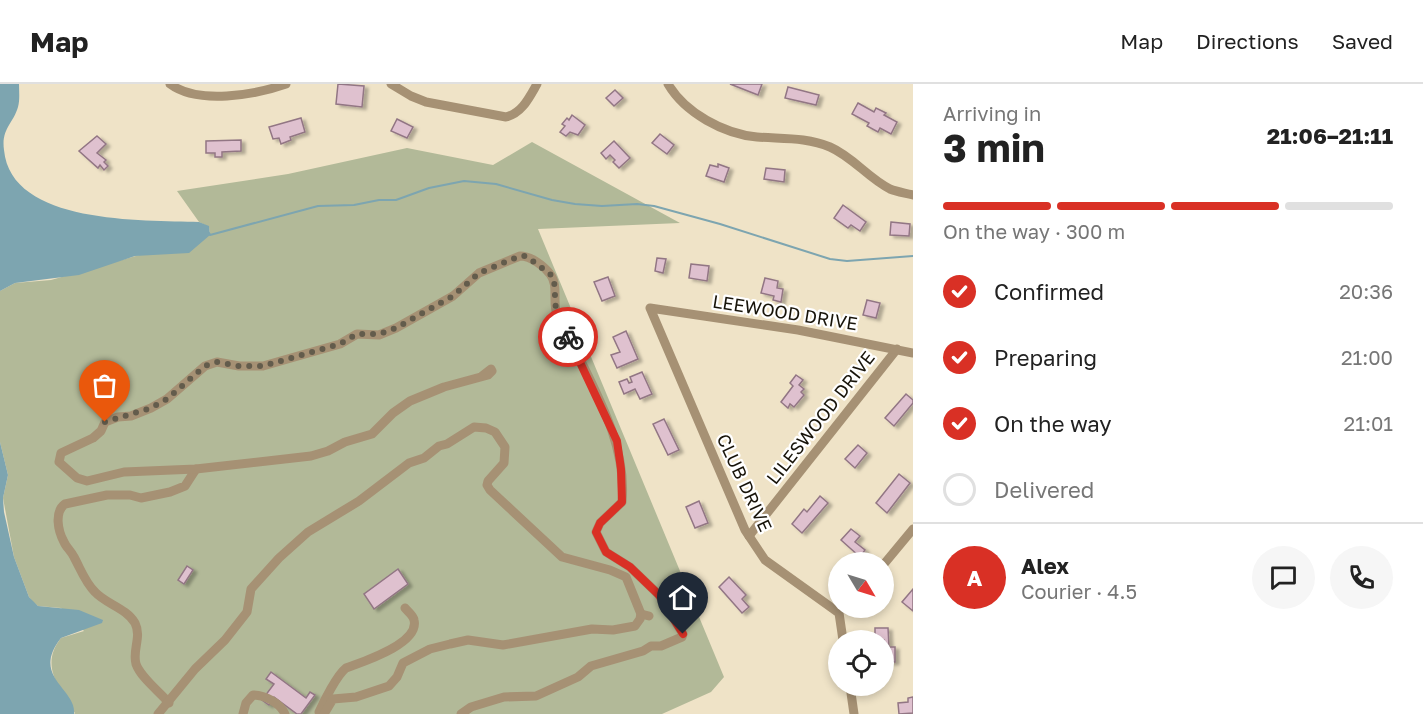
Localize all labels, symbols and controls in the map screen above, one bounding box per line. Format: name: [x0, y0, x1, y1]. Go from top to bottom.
text: Map: [30, 25, 88, 58]
text: Map: [1120, 28, 1163, 54]
text: Directions: [1196, 28, 1299, 54]
text: Saved: [1332, 28, 1393, 54]
text: Arriving in: [943, 101, 1041, 125]
text: 21:06–21:11: [1267, 122, 1393, 149]
text: 3 min: [943, 124, 1045, 171]
text: On the way · 300 m: [943, 219, 1125, 243]
icon: check: [943, 275, 976, 308]
text: Confirmed: [994, 278, 1104, 305]
text: 20:36: [1339, 279, 1393, 303]
street label: LEEWOOD DRIVE: [711, 290, 859, 334]
courier: [538, 307, 598, 367]
icon: bike: [552, 321, 585, 354]
icon: check: [943, 341, 976, 374]
text: Preparing: [994, 344, 1097, 371]
text: 21:00: [1341, 345, 1393, 369]
street label: LILESWOOD DRIVE: [761, 346, 879, 488]
pin: [79, 360, 130, 422]
icon: bag: [88, 369, 121, 402]
icon: check: [943, 407, 976, 440]
text: On the way: [994, 410, 1112, 437]
text: 21:01: [1344, 411, 1393, 435]
street label: CLUB DRIVE: [713, 430, 777, 535]
text: Delivered: [994, 476, 1094, 503]
button: chat: [1252, 546, 1315, 609]
button: phone: [1330, 546, 1393, 609]
north arrow: [828, 552, 894, 618]
map controls: [828, 552, 894, 696]
text: Alex: [1021, 552, 1069, 579]
text: A: [967, 564, 982, 591]
pin: [657, 572, 708, 634]
text: Courier · 4.5: [1021, 579, 1137, 603]
icon: home: [666, 581, 699, 614]
button: locate: [828, 630, 894, 696]

